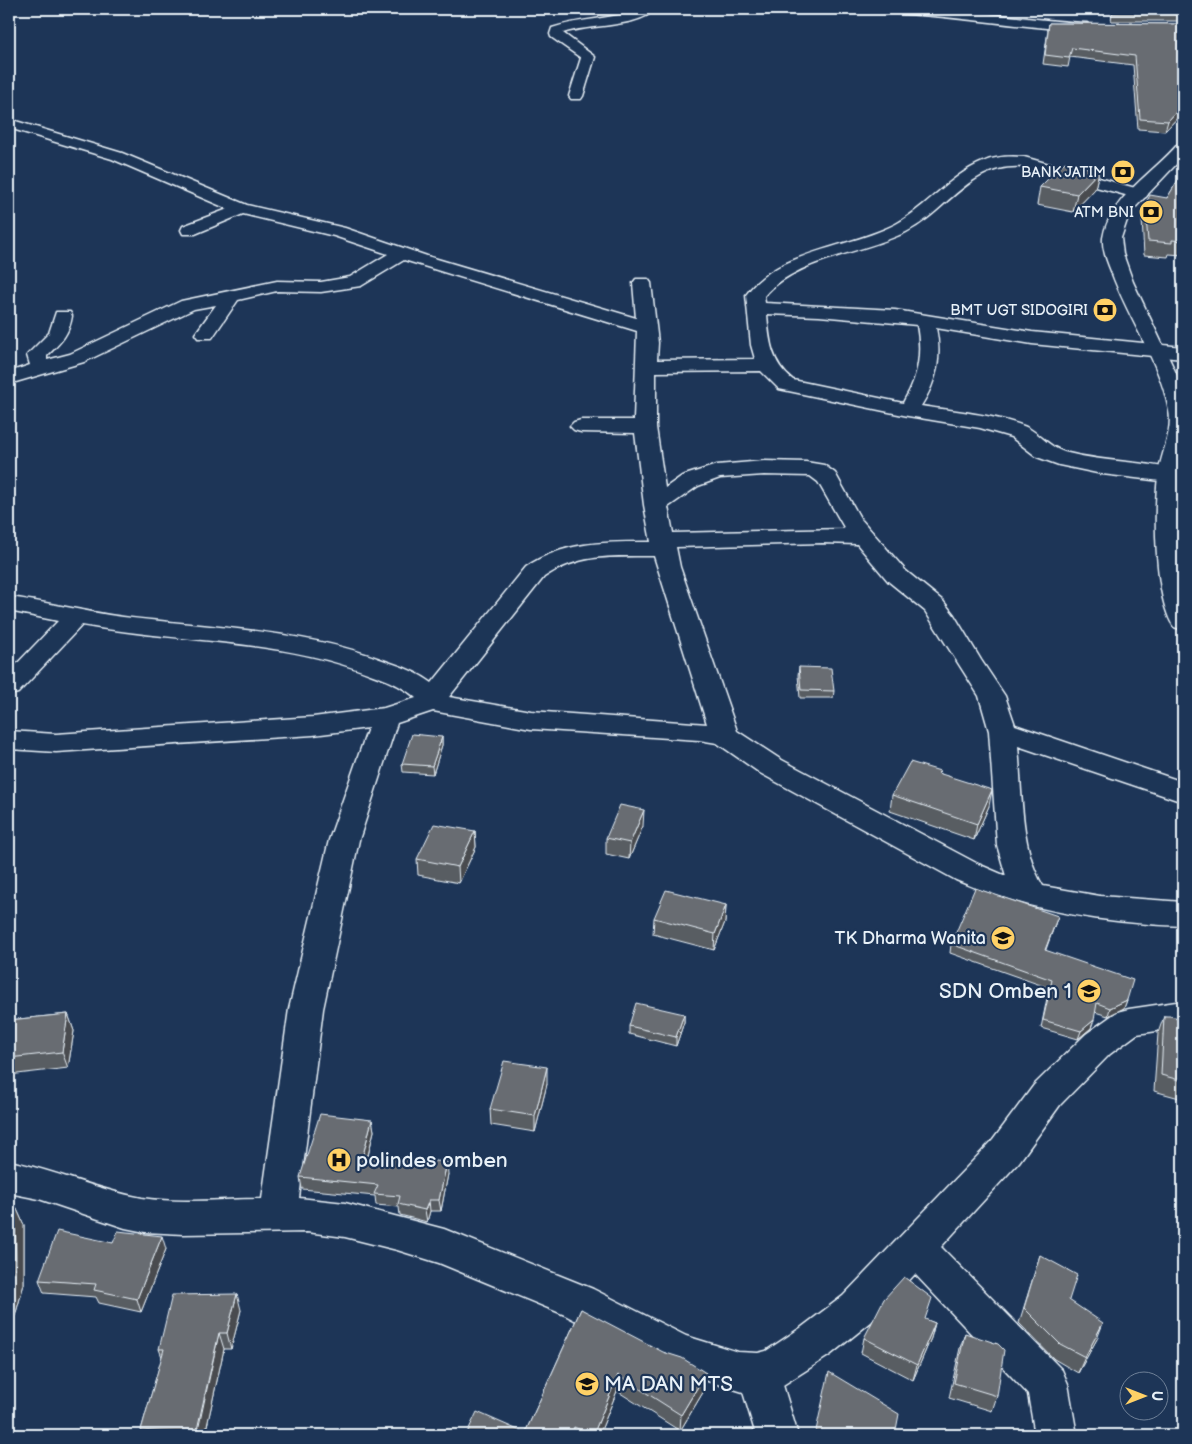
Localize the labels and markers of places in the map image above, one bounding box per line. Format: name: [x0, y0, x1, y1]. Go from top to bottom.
bank icon: BANK JATIM: [1110, 159, 1136, 185]
place label: BANK JATIM: [1021, 163, 1106, 182]
bank icon: ATM BNI: [1138, 199, 1164, 225]
place label: ATM BNI: [1074, 203, 1134, 222]
bank icon: BMT UGT SIDOGIRI: [1092, 297, 1118, 323]
place label: BMT UGT SIDOGIRI: [950, 301, 1088, 320]
school or university icon: TK Dharma Wanita: [990, 925, 1016, 951]
place label: TK Dharma Wanita: [835, 928, 986, 949]
school or university icon: SDN Omben 1: [1076, 978, 1102, 1004]
place label: SDN Omben 1: [939, 979, 1072, 1004]
hospital icon: polindes omben: [326, 1147, 352, 1173]
place label: polindes omben: [356, 1148, 508, 1173]
school or university icon: MA DAN MTS: [574, 1371, 600, 1397]
place label: MA DAN MTS: [604, 1372, 733, 1397]

